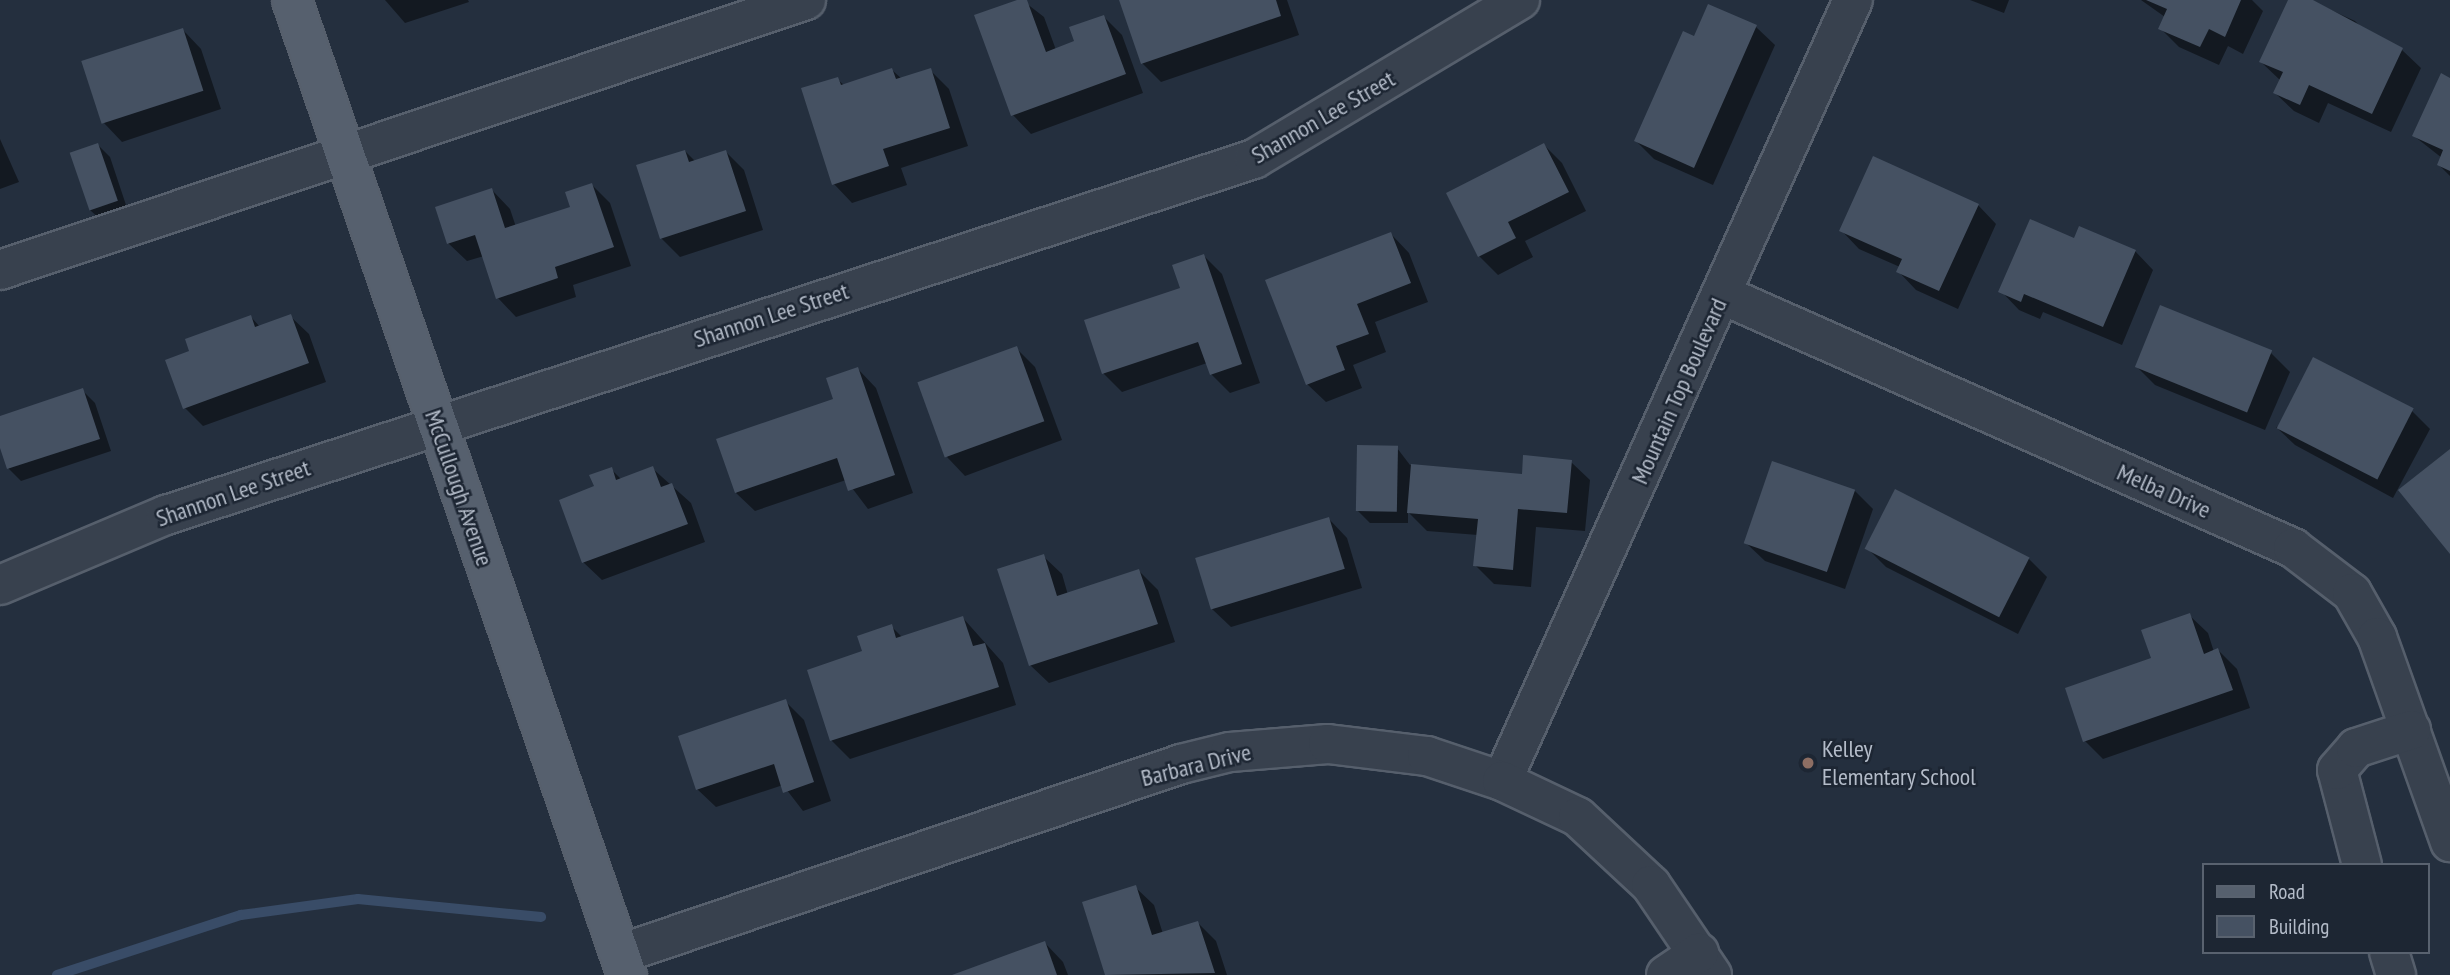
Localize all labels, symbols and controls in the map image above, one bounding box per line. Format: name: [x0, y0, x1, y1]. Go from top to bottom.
street label: Shannon Lee Street: [1246, 64, 1400, 170]
street label: Shannon Lee Street: [690, 276, 852, 354]
street label: Mountain Top Boulevard: [1625, 293, 1733, 489]
street label: McCullough Avenue: [419, 406, 499, 570]
street label: Shannon Lee Street: [152, 453, 314, 533]
street label: Melba Drive: [2113, 458, 2215, 524]
place label: Kelley Elementary School: [1822, 735, 1976, 791]
street label: Barbara Drive: [1138, 737, 1254, 793]
marker: Kelley Elementary School: [1800, 755, 1816, 771]
legend: [2202, 863, 2429, 954]
text: Road: [2269, 878, 2305, 905]
text: Building: [2269, 913, 2329, 940]

